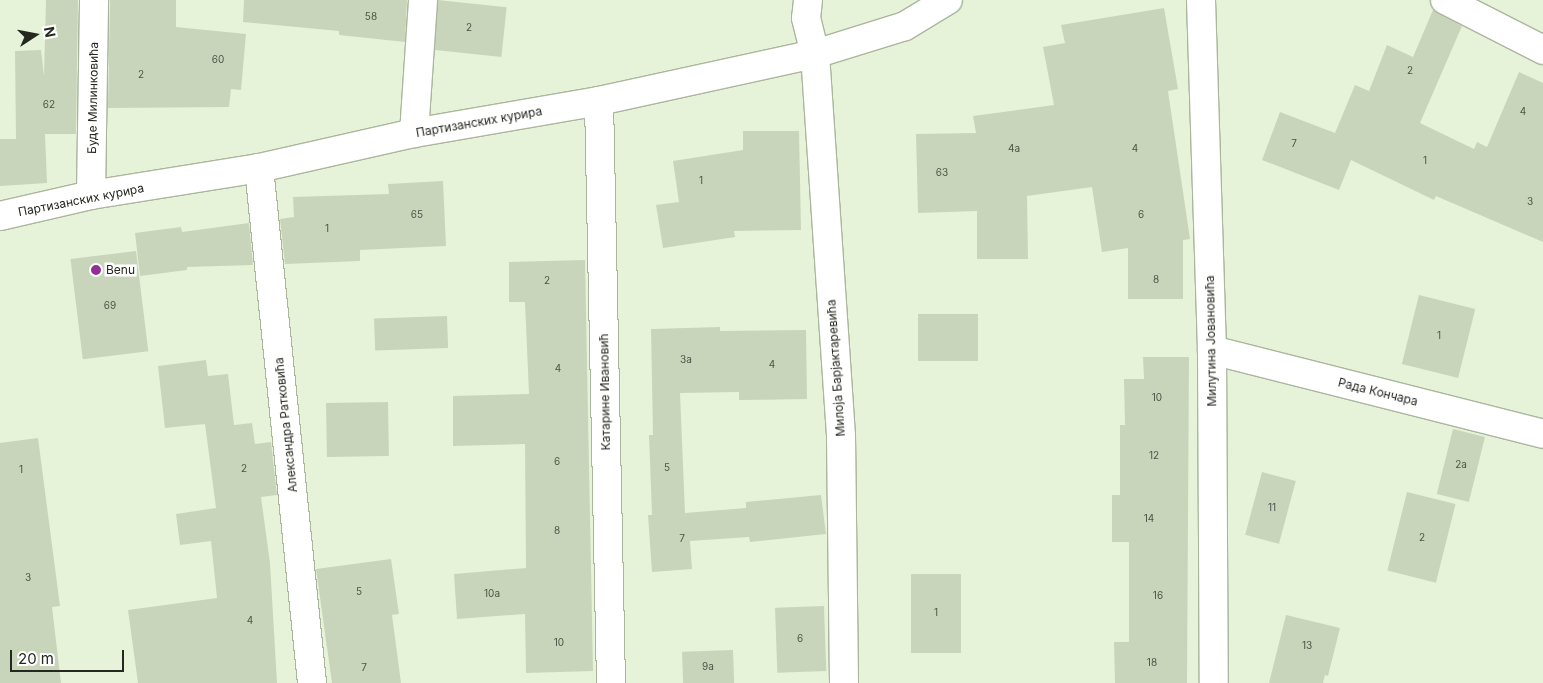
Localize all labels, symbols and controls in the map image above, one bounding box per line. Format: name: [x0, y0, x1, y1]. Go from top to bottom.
north arrow: [10, 10, 60, 60]
house number: 58: [365, 11, 377, 23]
house number: 2: [466, 22, 472, 34]
text: N: [41, 25, 60, 39]
street label: Буде Милинковића: [85, 42, 101, 154]
house number: 60: [212, 54, 224, 66]
house number: 2: [1407, 65, 1413, 77]
house number: 2: [138, 69, 144, 81]
house number: 62: [43, 99, 55, 111]
street label: Партизанских курира: [415, 104, 543, 140]
house number: 4: [1520, 106, 1526, 118]
house number: 7: [1291, 138, 1297, 150]
house number: 4a: [1008, 143, 1020, 155]
house number: 4: [1132, 143, 1138, 155]
house number: 1: [1423, 155, 1427, 167]
house number: 63: [936, 167, 948, 179]
house number: 1: [699, 175, 703, 187]
street label: Партизанских курира: [17, 181, 145, 219]
house number: 3: [1527, 196, 1533, 208]
house number: 65: [411, 209, 423, 221]
house number: 6: [1138, 209, 1144, 221]
house number: 1: [325, 223, 329, 235]
place label: Benu: [106, 263, 135, 277]
marker: Benu: [90, 264, 102, 276]
house number: 8: [1153, 274, 1159, 286]
house number: 2: [544, 275, 550, 287]
street label: Милутина Јовановића: [1203, 275, 1219, 407]
street label: Милоја Барјактаревића: [824, 299, 848, 437]
house number: 69: [104, 300, 116, 312]
house number: 1: [1437, 330, 1441, 342]
street label: Катарине Ивановић: [597, 333, 613, 451]
house number: 3a: [680, 354, 692, 366]
street label: Александра Ратковића: [272, 357, 300, 493]
house number: 4: [769, 359, 775, 371]
house number: 4: [555, 363, 561, 375]
street label: Рада Кончара: [1337, 375, 1419, 409]
house number: 10: [1152, 392, 1162, 404]
house number: 12: [1149, 450, 1159, 462]
house number: 6: [554, 456, 560, 468]
house number: 2a: [1455, 459, 1467, 471]
house number: 5: [664, 462, 670, 474]
house number: 2: [241, 463, 247, 475]
house number: 1: [19, 464, 23, 476]
house number: 11: [1268, 502, 1276, 514]
house number: 14: [1144, 513, 1154, 525]
house number: 8: [554, 525, 560, 537]
house number: 2: [1419, 532, 1425, 544]
house number: 7: [679, 533, 685, 545]
house number: 3: [25, 572, 31, 584]
house number: 5: [356, 586, 362, 598]
house number: 10a: [484, 588, 500, 600]
house number: 16: [1153, 590, 1163, 602]
house number: 1: [934, 607, 938, 619]
house number: 4: [247, 615, 253, 627]
house number: 6: [797, 633, 803, 645]
house number: 10: [554, 637, 564, 649]
scale bar: [12, 640, 126, 672]
house number: 13: [1302, 640, 1312, 652]
text: 20 m: [18, 649, 54, 668]
house number: 18: [1147, 657, 1157, 669]
house number: 9a: [702, 661, 714, 673]
house number: 7: [361, 662, 367, 674]

